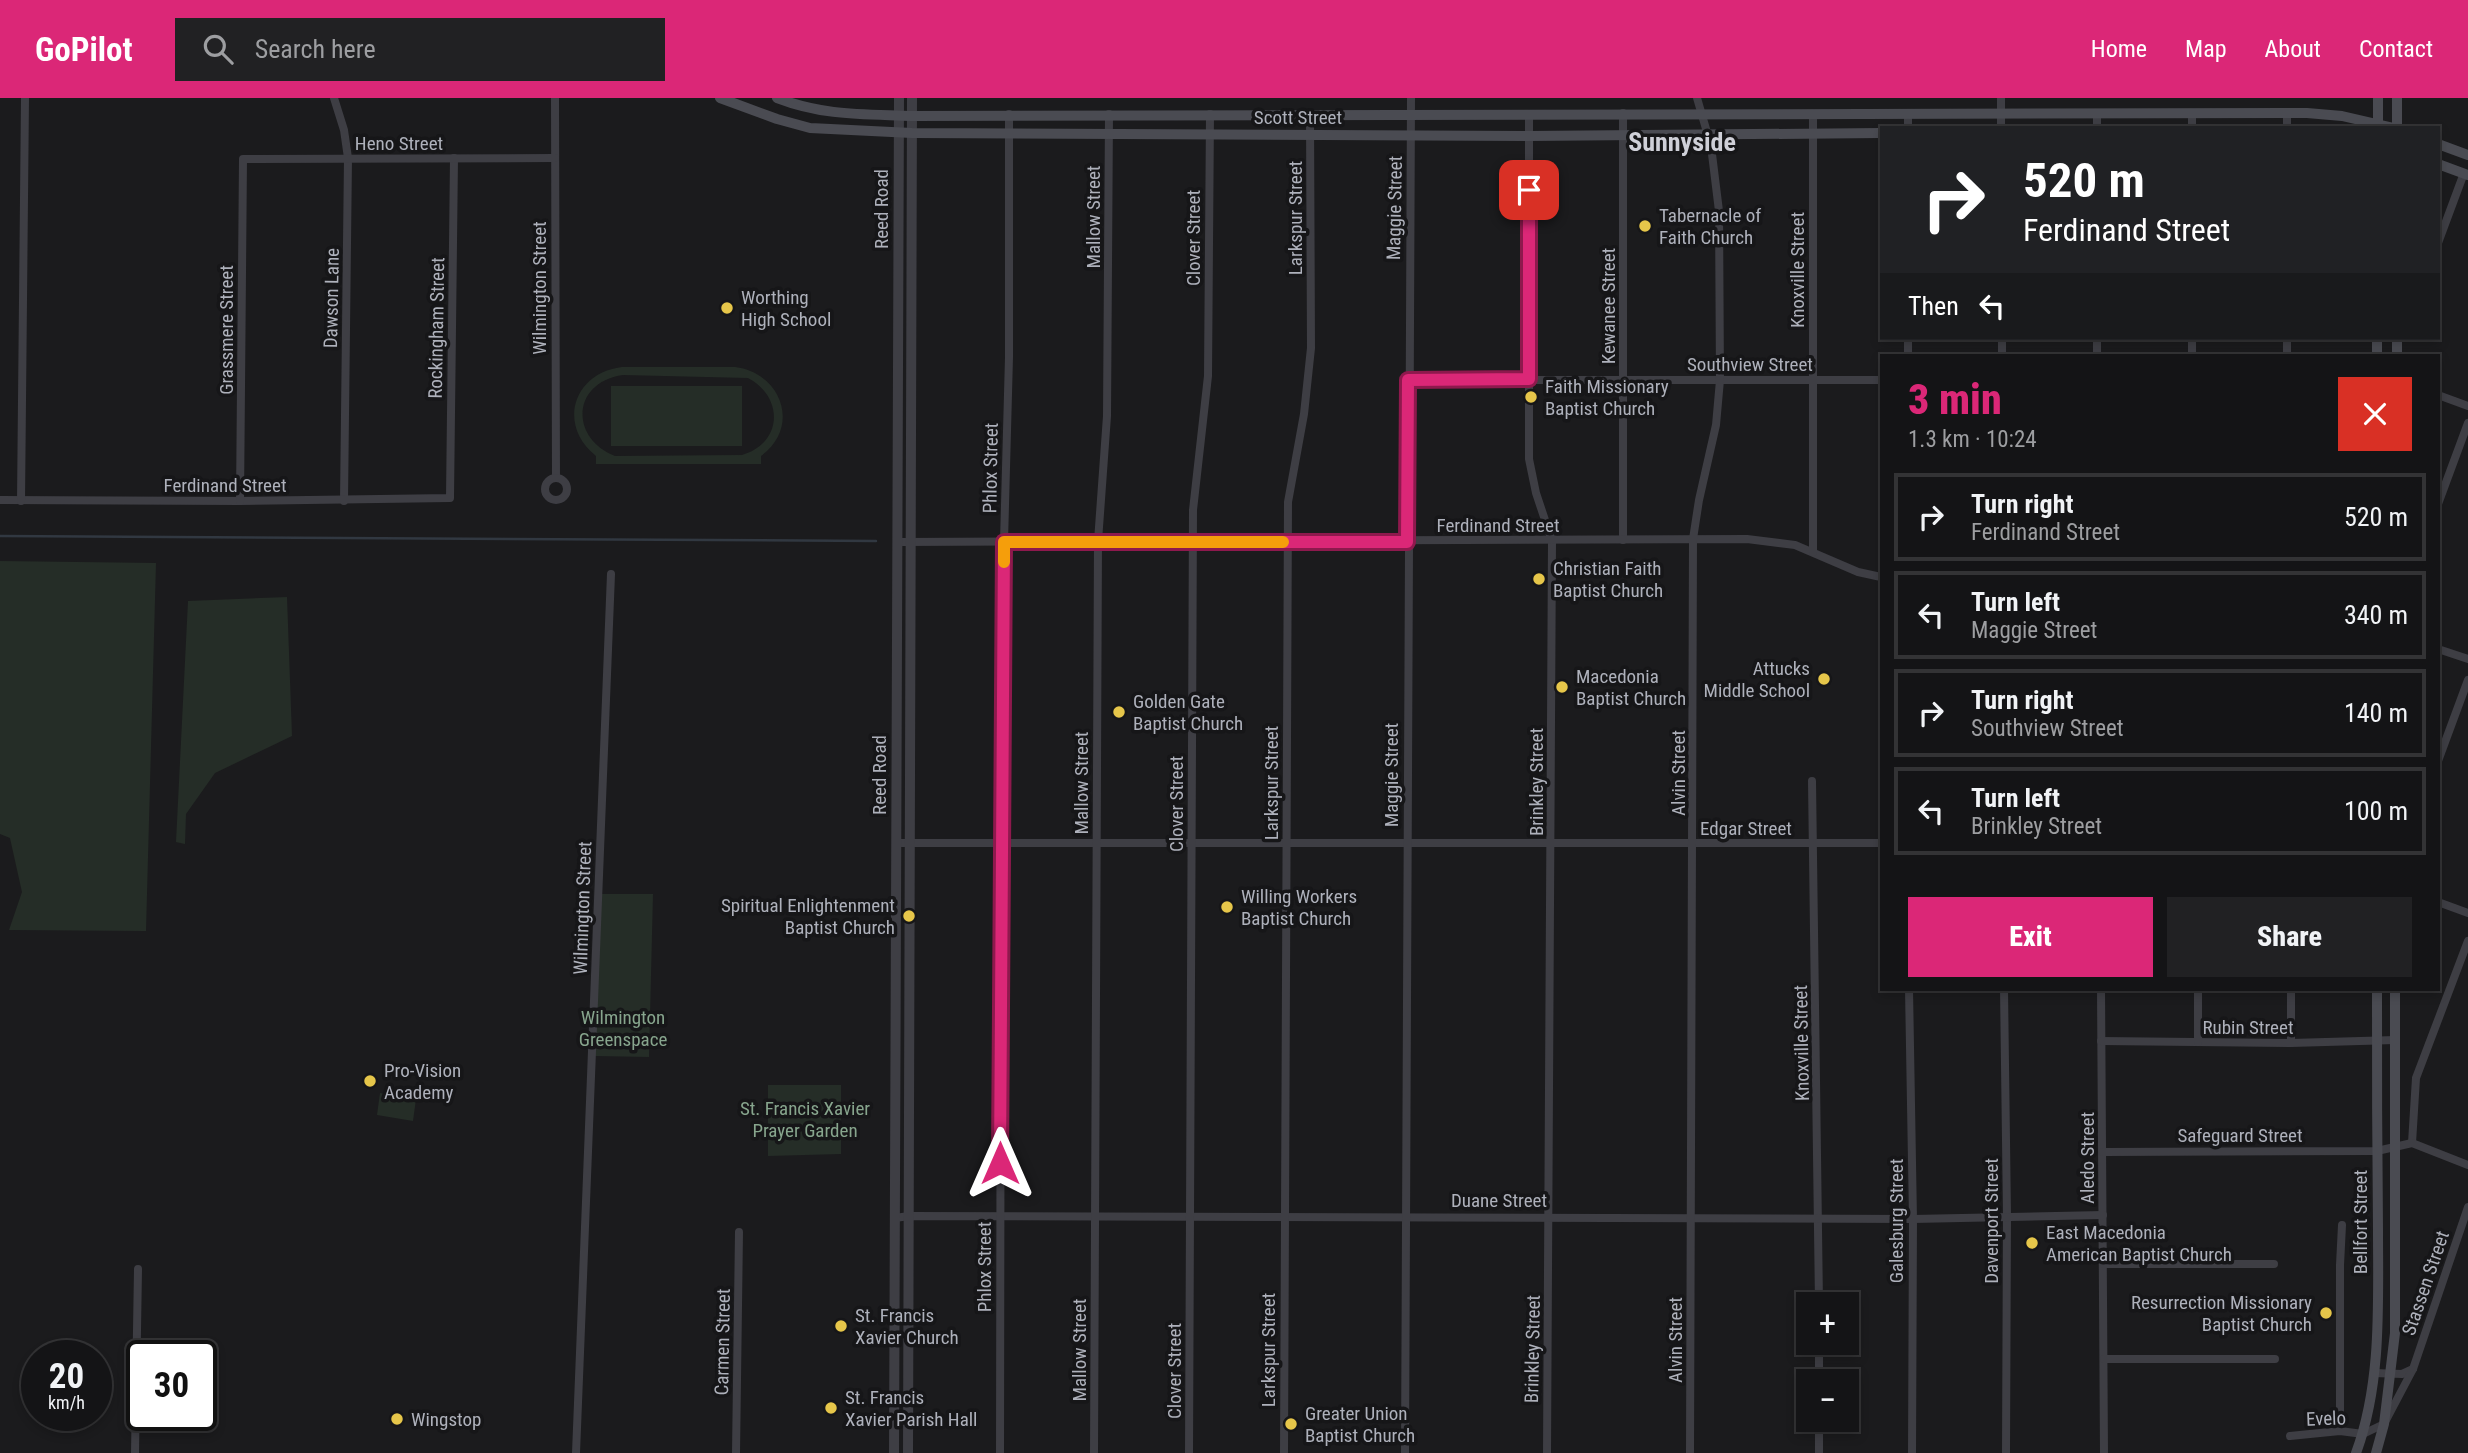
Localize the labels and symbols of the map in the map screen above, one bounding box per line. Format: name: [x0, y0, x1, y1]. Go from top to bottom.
street label: Scott Street: [1254, 106, 1342, 129]
district label: Sunnyside: [1628, 127, 1736, 157]
street label: Heno Street: [355, 132, 443, 155]
street label: Maggie Street: [1382, 156, 1407, 260]
pin: [1499, 160, 1559, 220]
street label: Larkspur Street: [1284, 161, 1307, 275]
street label: Mallow Street: [1082, 166, 1105, 268]
street label: Reed Road: [870, 169, 893, 249]
street label: Clover Street: [1182, 190, 1205, 286]
place label: Tabernacle of Faith Church: [1659, 204, 1761, 249]
street label: Knoxville Street: [1786, 212, 1809, 328]
marker: Tabernacle of Faith Church: [1637, 218, 1653, 234]
street label: Wilmington Street: [528, 221, 551, 355]
street label: Dawson Lane: [319, 248, 344, 348]
street label: Kewanee Street: [1597, 248, 1620, 364]
street label: Rockingham Street: [424, 257, 449, 399]
street label: Grassmere Street: [215, 265, 238, 395]
place label: Worthing High School: [741, 286, 831, 331]
marker: Worthing High School: [719, 300, 735, 316]
street label: Southview Street: [1687, 353, 1813, 376]
place label: Faith Missionary Baptist Church: [1545, 375, 1669, 420]
marker: Faith Missionary Baptist Church: [1523, 389, 1539, 405]
street label: Phlox Street: [978, 422, 1003, 514]
street label: Ferdinand Street: [163, 474, 287, 497]
street label: Ferdinand Street: [1436, 514, 1560, 537]
place label: Christian Faith Baptist Church: [1553, 557, 1663, 602]
marker: Christian Faith Baptist Church: [1531, 571, 1547, 587]
place label: Attucks Middle School: [1704, 657, 1810, 702]
place label: Macedonia Baptist Church: [1576, 665, 1686, 710]
marker: Attucks Middle School: [1816, 671, 1832, 687]
marker: Macedonia Baptist Church: [1554, 679, 1570, 695]
place label: Golden Gate Baptist Church: [1133, 690, 1243, 735]
marker: Golden Gate Baptist Church: [1111, 704, 1127, 720]
street label: Maggie Street: [1380, 723, 1403, 827]
street label: Larkspur Street: [1260, 726, 1283, 840]
street label: Brinkley Street: [1525, 728, 1548, 836]
street label: Alvin Street: [1667, 730, 1690, 816]
street label: Mallow Street: [1070, 732, 1093, 834]
street label: Reed Road: [868, 735, 891, 815]
street label: Clover Street: [1165, 756, 1188, 852]
street label: Edgar Street: [1700, 817, 1792, 840]
street label: Wilmington Street: [569, 841, 596, 975]
place label: Willing Workers Baptist Church: [1241, 885, 1357, 930]
place label: Spiritual Enlightenment Baptist Church: [721, 894, 895, 939]
marker: Willing Workers Baptist Church: [1219, 899, 1235, 915]
marker: Spiritual Enlightenment Baptist Church: [901, 908, 917, 924]
street label: Knoxville Street: [1789, 985, 1814, 1101]
park label: Wilmington Greenspace: [579, 1006, 667, 1051]
street label: Rubin Street: [2202, 1016, 2294, 1039]
place label: Pro-Vision Academy: [384, 1059, 461, 1104]
marker: Pro-Vision Academy: [362, 1073, 378, 1089]
park label: St. Francis Xavier Prayer Garden: [740, 1097, 870, 1142]
street label: Aledo Street: [2076, 1112, 2099, 1204]
street label: Safeguard Street: [2177, 1124, 2303, 1147]
position arrow: [963, 1126, 1037, 1200]
street label: Davenport Street: [1980, 1158, 2003, 1284]
street label: Galesburg Street: [1885, 1159, 1908, 1283]
street label: Bellfort Street: [2349, 1170, 2372, 1274]
street label: Duane Street: [1451, 1189, 1547, 1212]
place label: East Macedonia American Baptist Church: [2046, 1221, 2232, 1266]
street label: Phlox Street: [973, 1222, 996, 1312]
street label: Stassen Street: [2397, 1228, 2454, 1338]
marker: East Macedonia American Baptist Church: [2024, 1235, 2040, 1251]
street label: Carmen Street: [710, 1288, 735, 1396]
place label: Resurrection Missionary Baptist Church: [2131, 1291, 2312, 1336]
street label: Larkspur Street: [1257, 1293, 1280, 1407]
street label: Brinkley Street: [1520, 1295, 1545, 1403]
street label: Alvin Street: [1664, 1297, 1687, 1383]
street label: Mallow Street: [1068, 1299, 1091, 1401]
place label: St. Francis Xavier Church: [855, 1304, 959, 1349]
marker: Resurrection Missionary Baptist Church: [2318, 1305, 2334, 1321]
marker: St. Francis Xavier Church: [833, 1318, 849, 1334]
street label: Clover Street: [1163, 1323, 1186, 1419]
speed limit sign: 30: [126, 1340, 217, 1431]
place label: St. Francis Xavier Parish Hall: [845, 1386, 977, 1431]
marker: St. Francis Xavier Parish Hall: [823, 1400, 839, 1416]
place label: Greater Union Baptist Church: [1305, 1402, 1415, 1447]
street label: Evelo: [2306, 1406, 2346, 1431]
place label: Wingstop: [411, 1408, 481, 1431]
marker: Wingstop: [389, 1411, 405, 1427]
marker: Greater Union Baptist Church: [1283, 1416, 1299, 1432]

